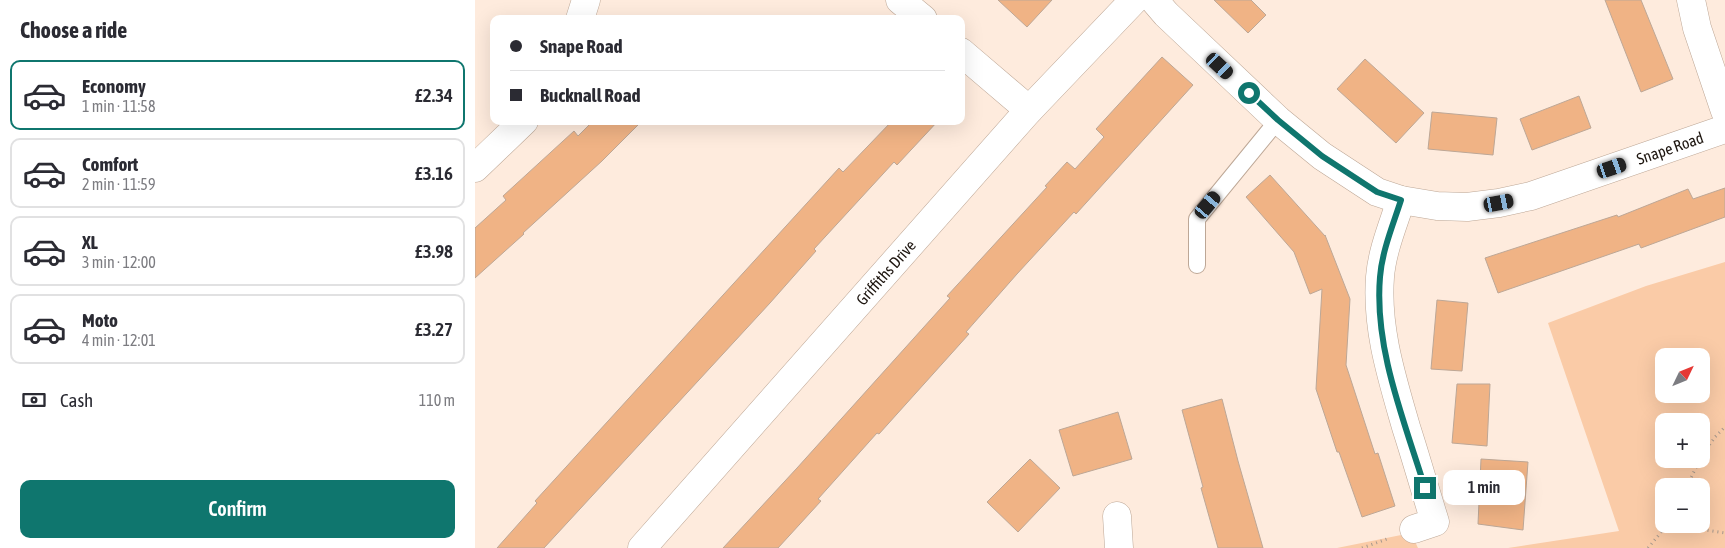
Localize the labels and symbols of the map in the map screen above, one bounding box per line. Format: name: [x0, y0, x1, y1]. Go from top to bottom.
car: [1203, 50, 1236, 82]
route start: [1238, 82, 1260, 104]
street label: Snape Road: [1634, 128, 1706, 168]
car: [1595, 156, 1628, 180]
car: [1192, 189, 1223, 221]
car: [1482, 193, 1515, 213]
street label: Griffiths Drive: [852, 236, 919, 308]
north arrow: [1655, 348, 1710, 402]
callout: 1 min: [1443, 470, 1525, 506]
route end: [1414, 477, 1436, 499]

